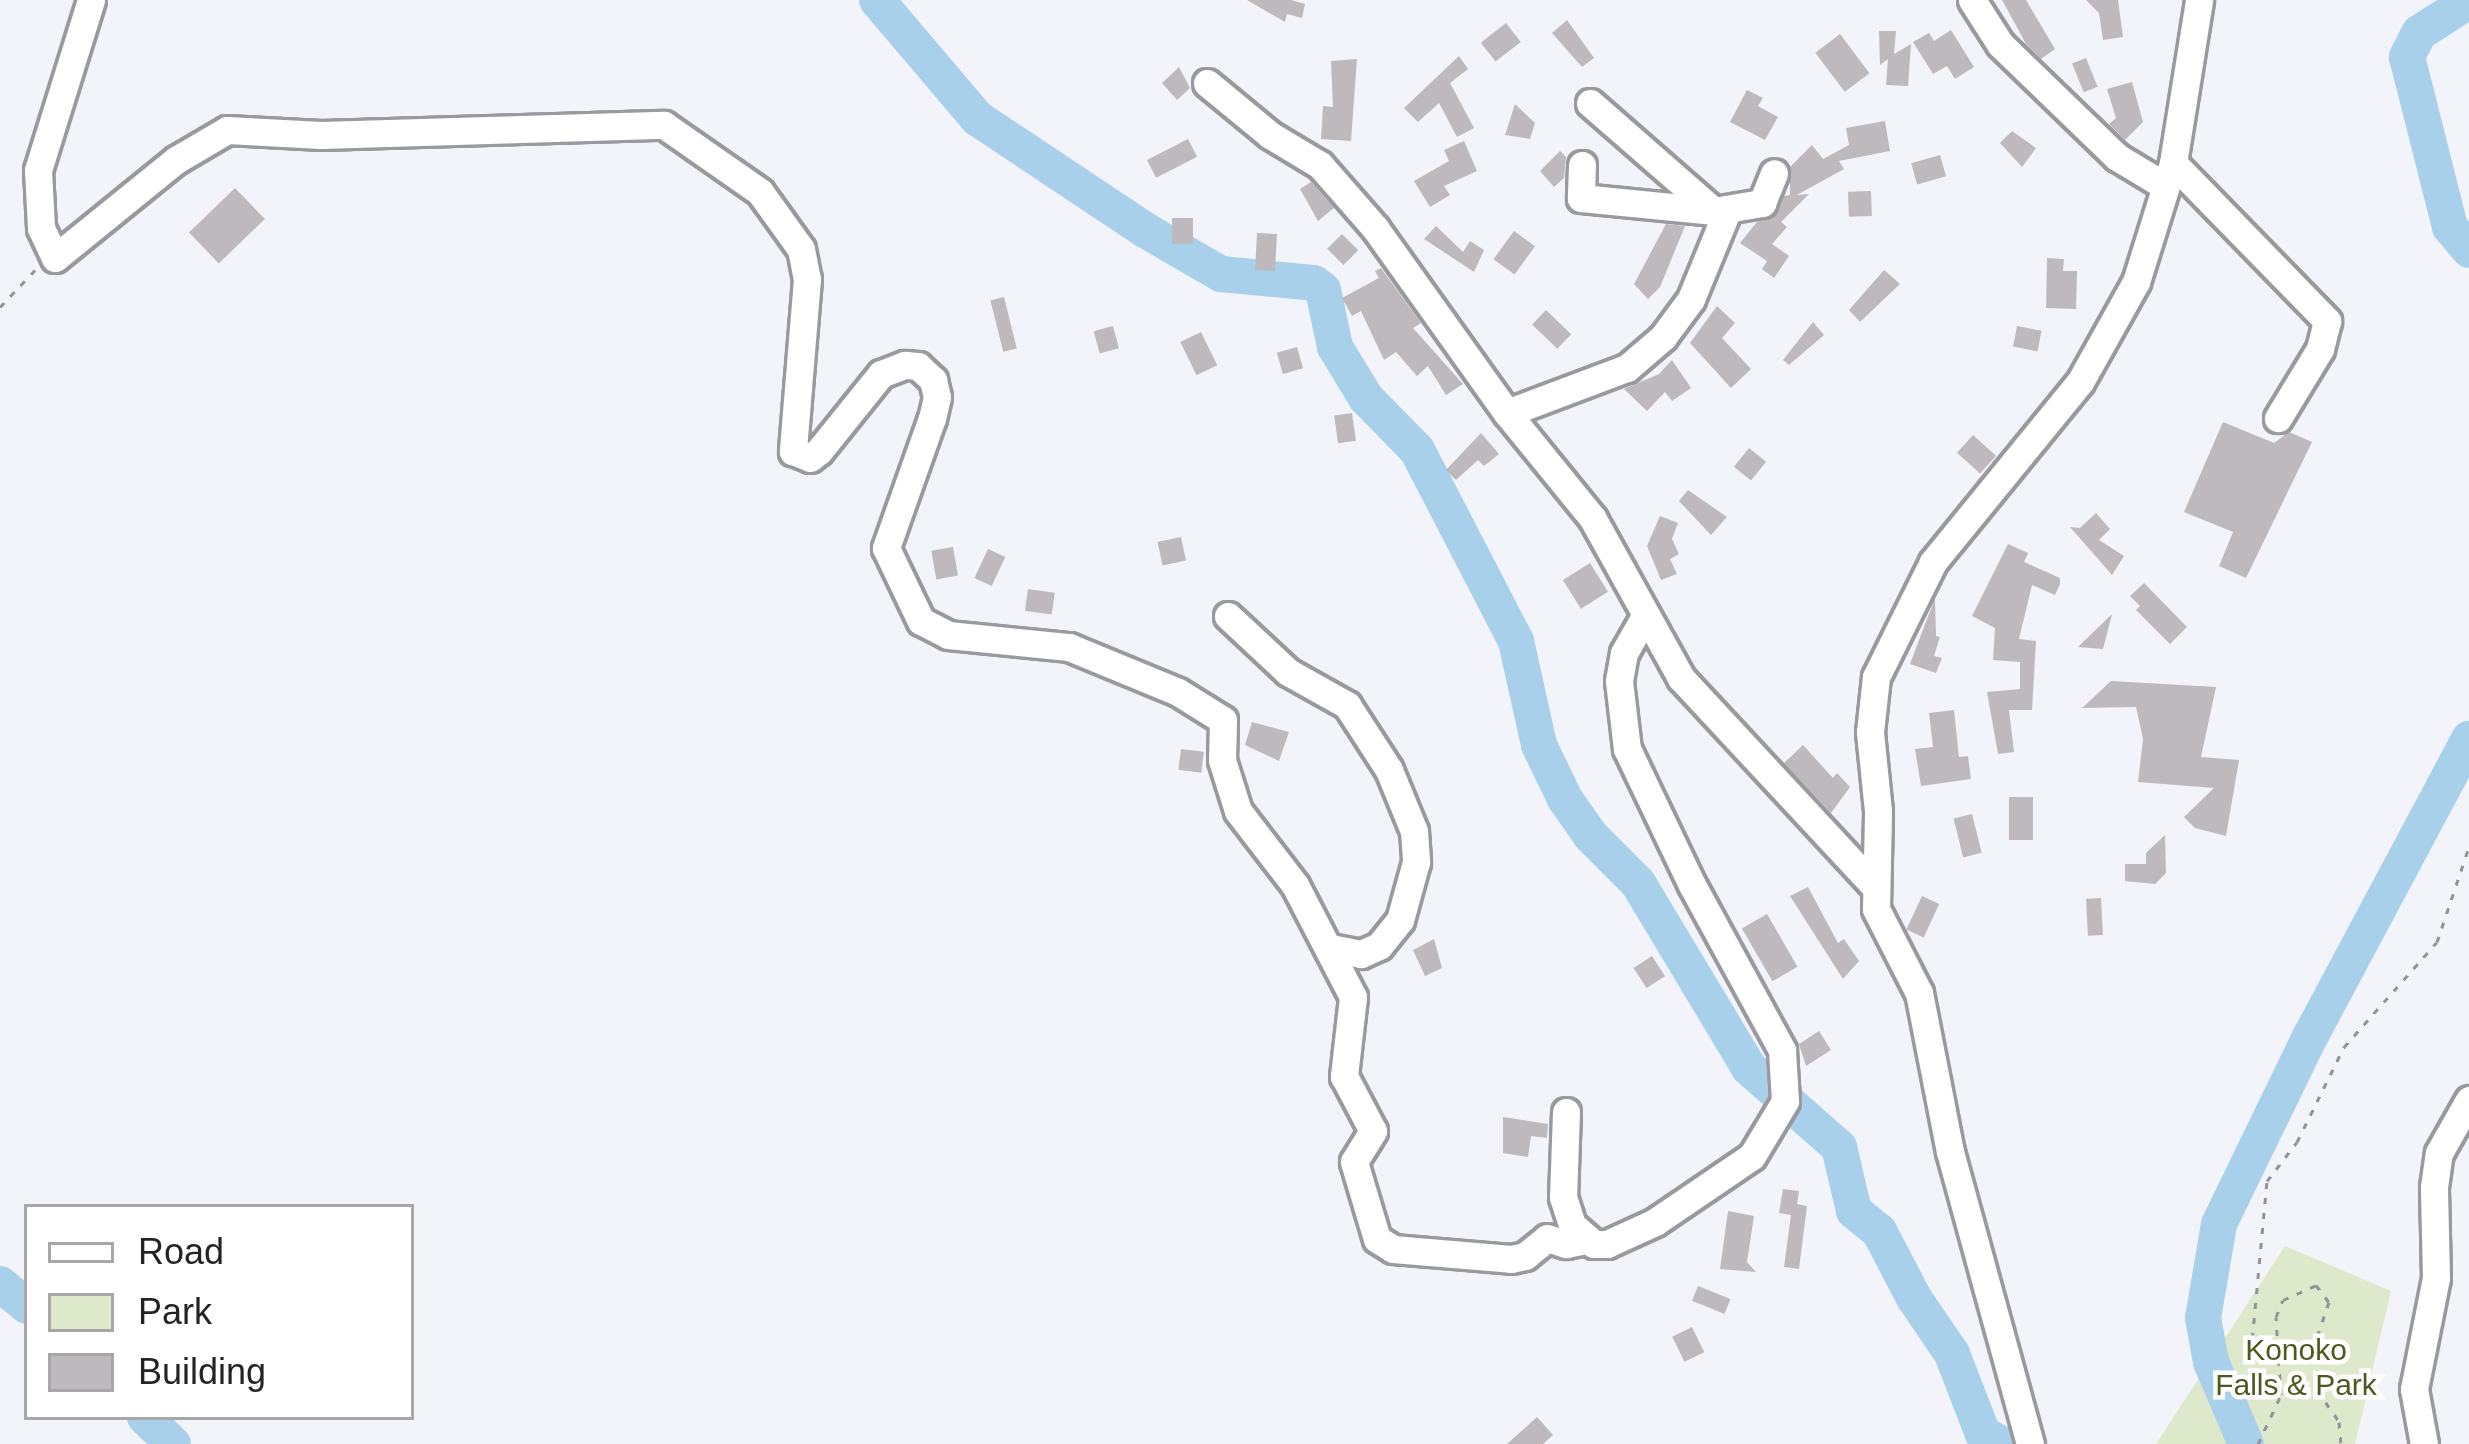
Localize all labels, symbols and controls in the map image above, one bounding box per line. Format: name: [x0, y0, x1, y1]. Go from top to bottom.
legend: [24, 1204, 414, 1420]
text: Road: [138, 1231, 224, 1272]
text: Park: [138, 1291, 212, 1332]
park label: Konoko Falls & Park: [2215, 1332, 2377, 1402]
text: Building: [138, 1351, 266, 1392]

